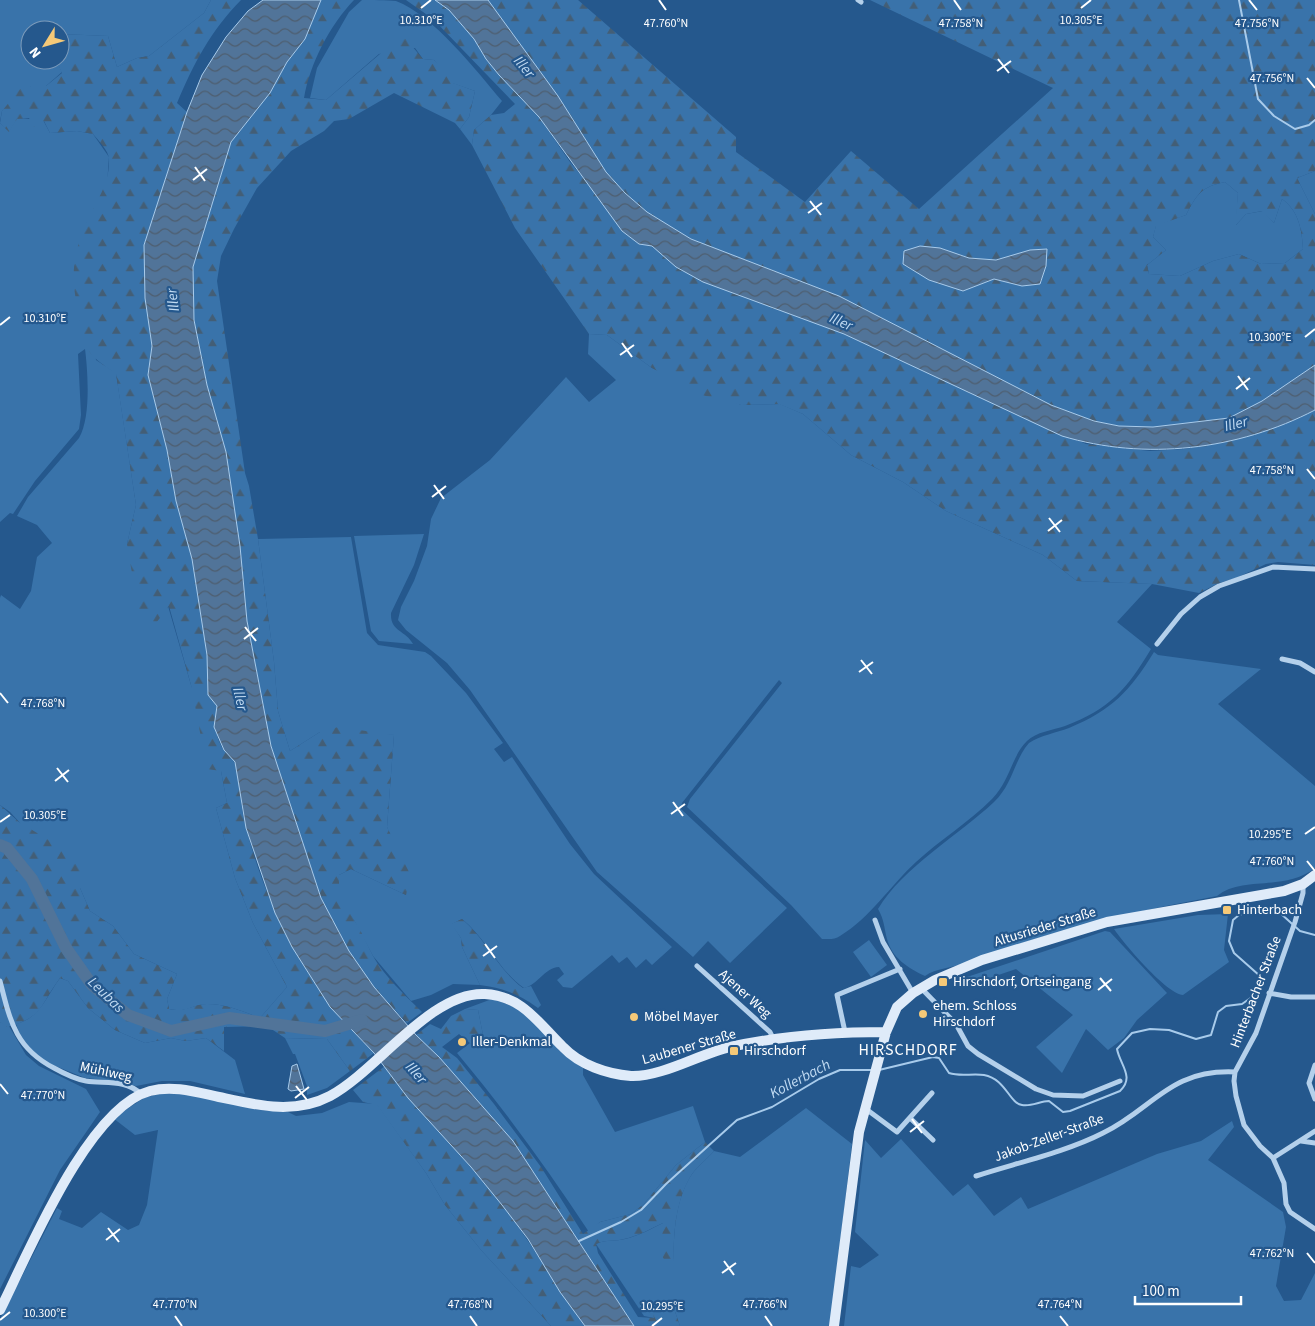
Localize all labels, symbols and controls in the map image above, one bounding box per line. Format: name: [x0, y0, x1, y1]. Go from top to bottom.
text: 10.310°E: [399, 12, 443, 29]
text: 10.305°E: [1059, 12, 1103, 29]
text: 47.760°N: [644, 15, 688, 32]
text: 47.758°N: [939, 15, 983, 32]
text: 47.756°N: [1235, 15, 1279, 32]
north arrow: [20, 20, 70, 70]
text: N: [25, 42, 46, 62]
water label: Iller: [508, 51, 540, 83]
text: 47.756°N: [1250, 70, 1294, 87]
water label: Iller: [161, 286, 185, 313]
water label: Iller: [826, 308, 857, 337]
text: 10.310°E: [23, 310, 67, 327]
text: 10.300°E: [1248, 329, 1292, 346]
water label: Iller: [1222, 411, 1251, 437]
text: 47.758°N: [1250, 462, 1294, 479]
water label: Iller: [227, 685, 253, 714]
text: 47.768°N: [21, 695, 65, 712]
text: 10.305°E: [23, 807, 67, 824]
text: 10.295°E: [1248, 826, 1292, 843]
text: 47.760°N: [1250, 853, 1294, 870]
place label: Hinterbach: [1237, 900, 1302, 920]
street label: Altusrieder Straße: [992, 902, 1098, 952]
marker: Hinterbach: [1221, 904, 1233, 916]
street label: Hinterbacher Straße: [1225, 933, 1287, 1051]
street label: Ajener Weg: [714, 965, 776, 1023]
water label: Leubas: [83, 972, 129, 1018]
place label: Hirschdorf, Ortseingang: [953, 972, 1091, 992]
marker: Hirschdorf, Ortseingang: [937, 976, 949, 988]
place label: ehem. Schloss Hirschdorf: [933, 996, 1017, 1032]
place label: Möbel Mayer: [644, 1007, 718, 1027]
marker: ehem. Schloss Hirschdorf: [917, 1008, 929, 1020]
marker: Möbel Mayer: [628, 1011, 640, 1023]
street label: Laubener Straße: [640, 1024, 738, 1070]
place label: Iller-Denkmal: [472, 1032, 551, 1052]
marker: Iller-Denkmal: [456, 1036, 468, 1048]
district label: HIRSCHDORF: [858, 1039, 958, 1061]
place label: Hirschdorf: [744, 1041, 806, 1061]
marker: Hirschdorf: [728, 1045, 740, 1057]
water label: Kollerbach: [766, 1054, 834, 1104]
street label: Mühlweg: [78, 1057, 134, 1087]
water label: Iller: [400, 1057, 432, 1089]
text: 47.770°N: [21, 1087, 65, 1104]
street label: Jakob-Zeller-Straße: [991, 1109, 1107, 1167]
text: 47.762°N: [1250, 1245, 1294, 1262]
scale bar: [1135, 1274, 1241, 1306]
text: 100 m: [1142, 1281, 1180, 1302]
text: 47.770°N: [153, 1296, 197, 1313]
text: 47.768°N: [448, 1296, 492, 1313]
text: 47.766°N: [743, 1296, 787, 1313]
text: 47.764°N: [1038, 1296, 1082, 1313]
text: 10.295°E: [640, 1298, 684, 1315]
text: 10.300°E: [23, 1305, 67, 1322]

